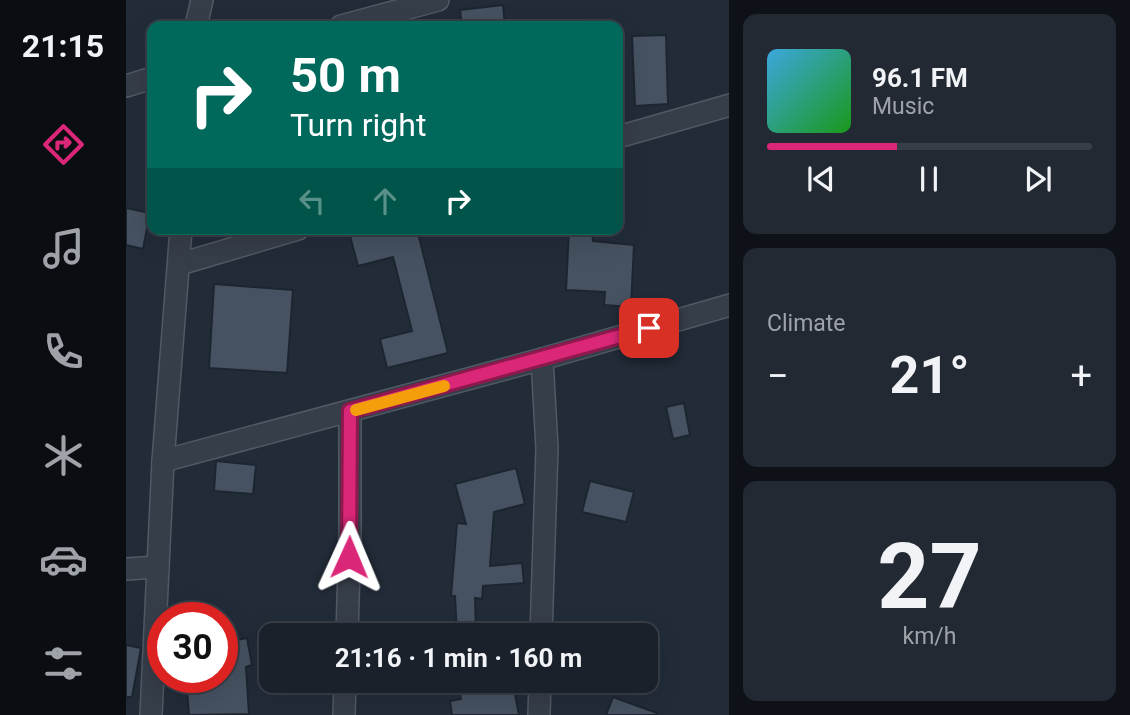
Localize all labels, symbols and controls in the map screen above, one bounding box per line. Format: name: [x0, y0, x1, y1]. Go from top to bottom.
text: 21:15: [22, 27, 104, 65]
text: 50 m: [290, 47, 401, 104]
icon: right: [175, 49, 266, 140]
text: 96.1 FM: [872, 63, 968, 93]
text: Music: [872, 93, 934, 120]
text: Turn right: [290, 106, 426, 144]
icon: directions: [39, 120, 88, 169]
icon: previous: [802, 160, 840, 198]
icon: pause: [910, 160, 948, 198]
icon: next: [1019, 160, 1057, 198]
icon: left: [293, 182, 331, 220]
icon: ahead: [366, 182, 404, 220]
icon: right: [439, 182, 477, 220]
icon: music: [39, 224, 88, 273]
pin: [619, 298, 679, 358]
icon: arrive: [630, 309, 668, 347]
text: Climate: [767, 310, 846, 337]
icon: phone: [39, 327, 88, 376]
text: 21°: [890, 345, 970, 406]
text: −: [767, 354, 789, 398]
text: +: [1070, 354, 1092, 398]
icon: climate: [39, 431, 88, 480]
position arrow: [312, 520, 386, 594]
text: 27: [877, 524, 982, 630]
icon: car: [39, 535, 88, 584]
speed limit sign: 30: [147, 602, 238, 693]
text: km/h: [903, 623, 957, 650]
icon: filters: [39, 639, 88, 688]
text: 21:16 · 1 min · 160 m: [335, 643, 582, 673]

